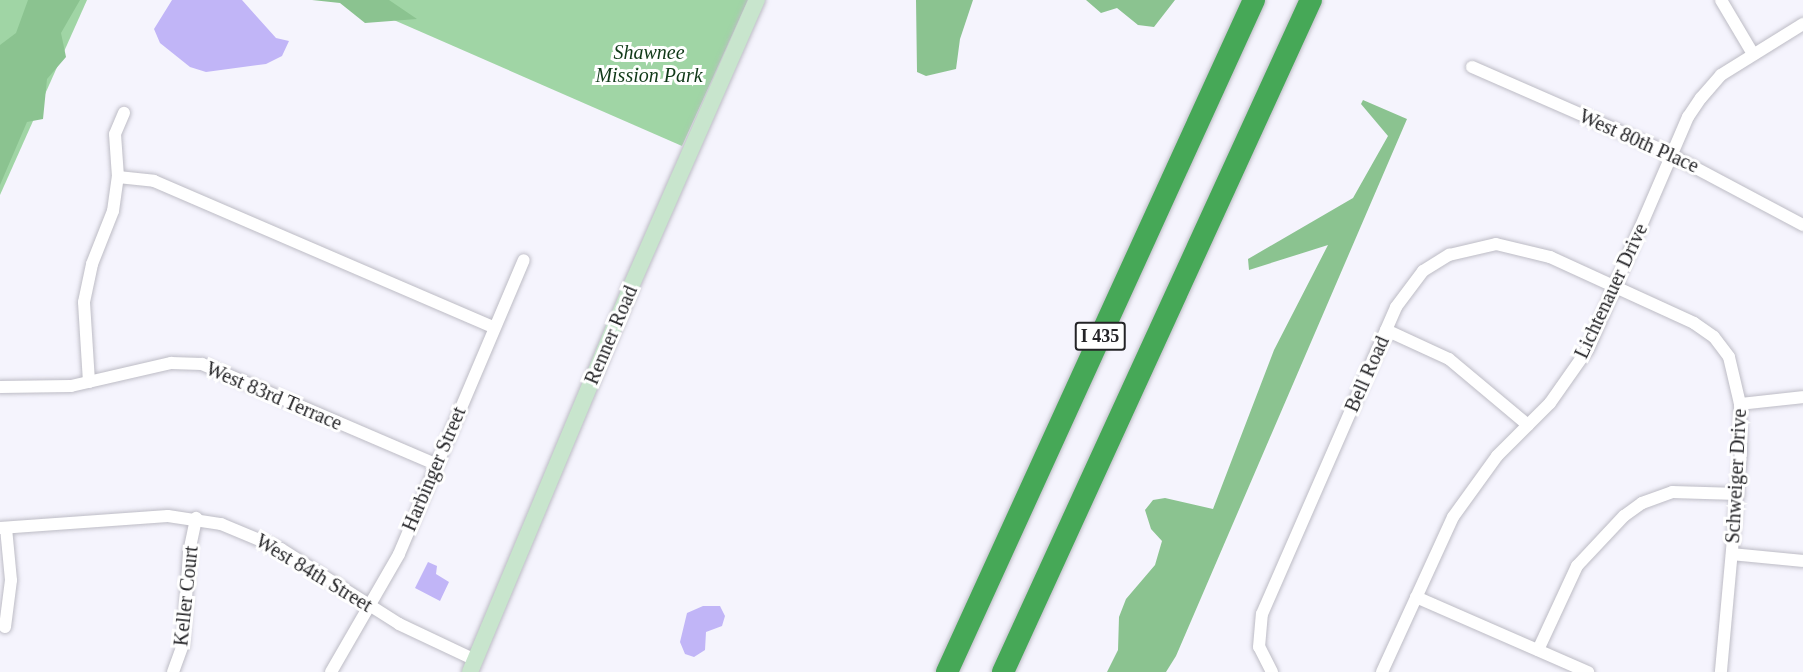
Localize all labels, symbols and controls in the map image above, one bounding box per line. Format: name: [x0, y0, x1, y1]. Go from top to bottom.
park label: Shawnee Mission Park: [595, 40, 703, 87]
street label: West 80th Place: [1575, 104, 1703, 178]
street label: Lichtenauer Drive: [1569, 220, 1653, 362]
street label: Renner Road: [579, 282, 643, 388]
road number: I 435: [1074, 321, 1126, 351]
street label: Bell Road: [1340, 332, 1394, 416]
street label: West 83rd Terrace: [202, 356, 346, 436]
street label: Harbinger Street: [397, 403, 471, 535]
street label: Schweiger Drive: [1720, 408, 1752, 544]
street label: West 84th Street: [251, 529, 377, 617]
street label: Keller Court: [169, 545, 203, 647]

